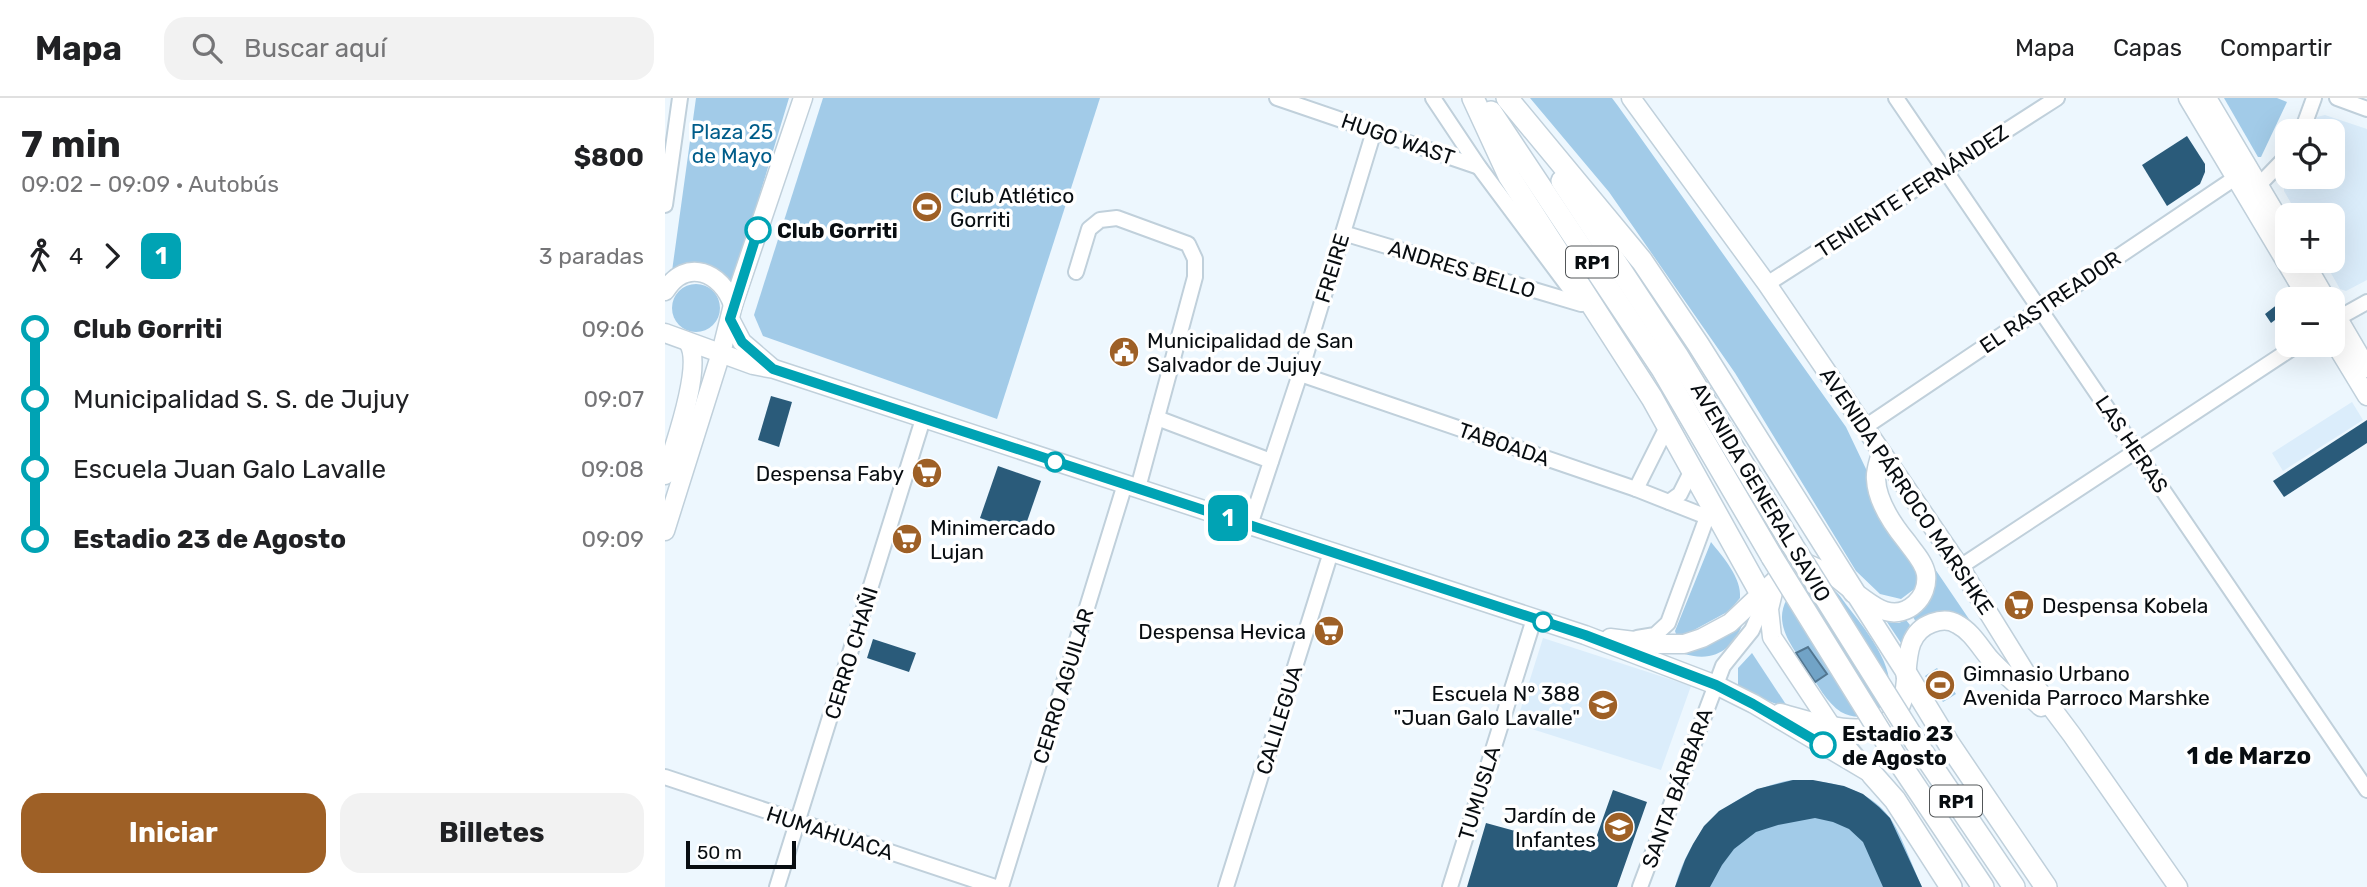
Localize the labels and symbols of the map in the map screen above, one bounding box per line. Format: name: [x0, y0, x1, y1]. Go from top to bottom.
street label: HUGO WAST: [1338, 108, 1458, 170]
park label: Plaza 25 de Mayo: [691, 119, 773, 168]
street label: TENIENTE FERNÁNDEZ: [1811, 119, 2013, 263]
place label: Club Atlético Gorriti: [950, 183, 1074, 232]
sports icon: Club Atlético Gorriti: [910, 190, 944, 224]
marker: Club Gorriti: [745, 217, 771, 243]
place label: Club Gorriti: [777, 218, 898, 243]
street label: FREIRE: [1310, 230, 1354, 306]
street label: ANDRES BELLO: [1386, 235, 1538, 303]
road number: RP1: [1566, 246, 1618, 278]
street label: EL RASTREADOR: [1975, 246, 2125, 358]
place label: Municipalidad de San Salvador de Jujuy: [1147, 328, 1354, 377]
public building icon: Municipalidad de San Salvador de Jujuy: [1107, 335, 1141, 369]
street label: AVENIDA PÁRROCO MARSHKE: [1815, 363, 1999, 619]
street label: AVENIDA GENERAL SAVIO: [1686, 378, 1836, 606]
street label: LAS HERAS: [2090, 390, 2174, 498]
street label: TABOADA: [1455, 417, 1553, 471]
unlabelled marker: [1045, 452, 1065, 472]
supermarket icon: Despensa Faby: [910, 456, 944, 490]
place label: Despensa Faby: [756, 461, 904, 486]
line badge: 1: [1205, 495, 1251, 541]
place label: Minimercado Lujan: [930, 515, 1056, 564]
supermarket icon: Minimercado Lujan: [890, 522, 924, 556]
street label: CERRO CHAÑI: [819, 584, 883, 722]
supermarket icon: Despensa Kobela: [2002, 588, 2036, 622]
place label: Despensa Kobela: [2042, 593, 2208, 618]
street label: CERRO AGUILAR: [1027, 605, 1099, 767]
unlabelled marker: [1533, 612, 1553, 632]
supermarket icon: Despensa Hevica: [1312, 614, 1346, 648]
place label: Despensa Hevica: [1138, 619, 1306, 644]
place label: Gimnasio Urbano Avenida Parroco Marshke: [1963, 661, 2210, 710]
street label: CALILEGUA: [1251, 662, 1307, 778]
sports icon: Gimnasio Urbano Avenida Parroco Marshke: [1923, 668, 1957, 702]
place label: Escuela N° 388 "Juan Galo Lavalle": [1393, 681, 1580, 730]
school or university icon: Escuela N° 388 "Juan Galo Lavalle": [1586, 688, 1620, 722]
street label: SANTA BÁRBARA: [1636, 705, 1718, 871]
place label: Estadio 23 de Agosto: [1842, 721, 1953, 770]
marker: Estadio 23 de Agosto: [1810, 732, 1836, 758]
district label: 1 de Marzo: [2187, 742, 2311, 770]
street label: TUMUSLA: [1453, 743, 1505, 843]
road number: RP1: [1930, 786, 1982, 816]
street label: HUMAHUACA: [764, 801, 896, 865]
place label: Jardín de Infantes: [1504, 803, 1596, 852]
school or university icon: Jardín de Infantes: [1602, 810, 1636, 844]
scale bar: [686, 838, 796, 870]

